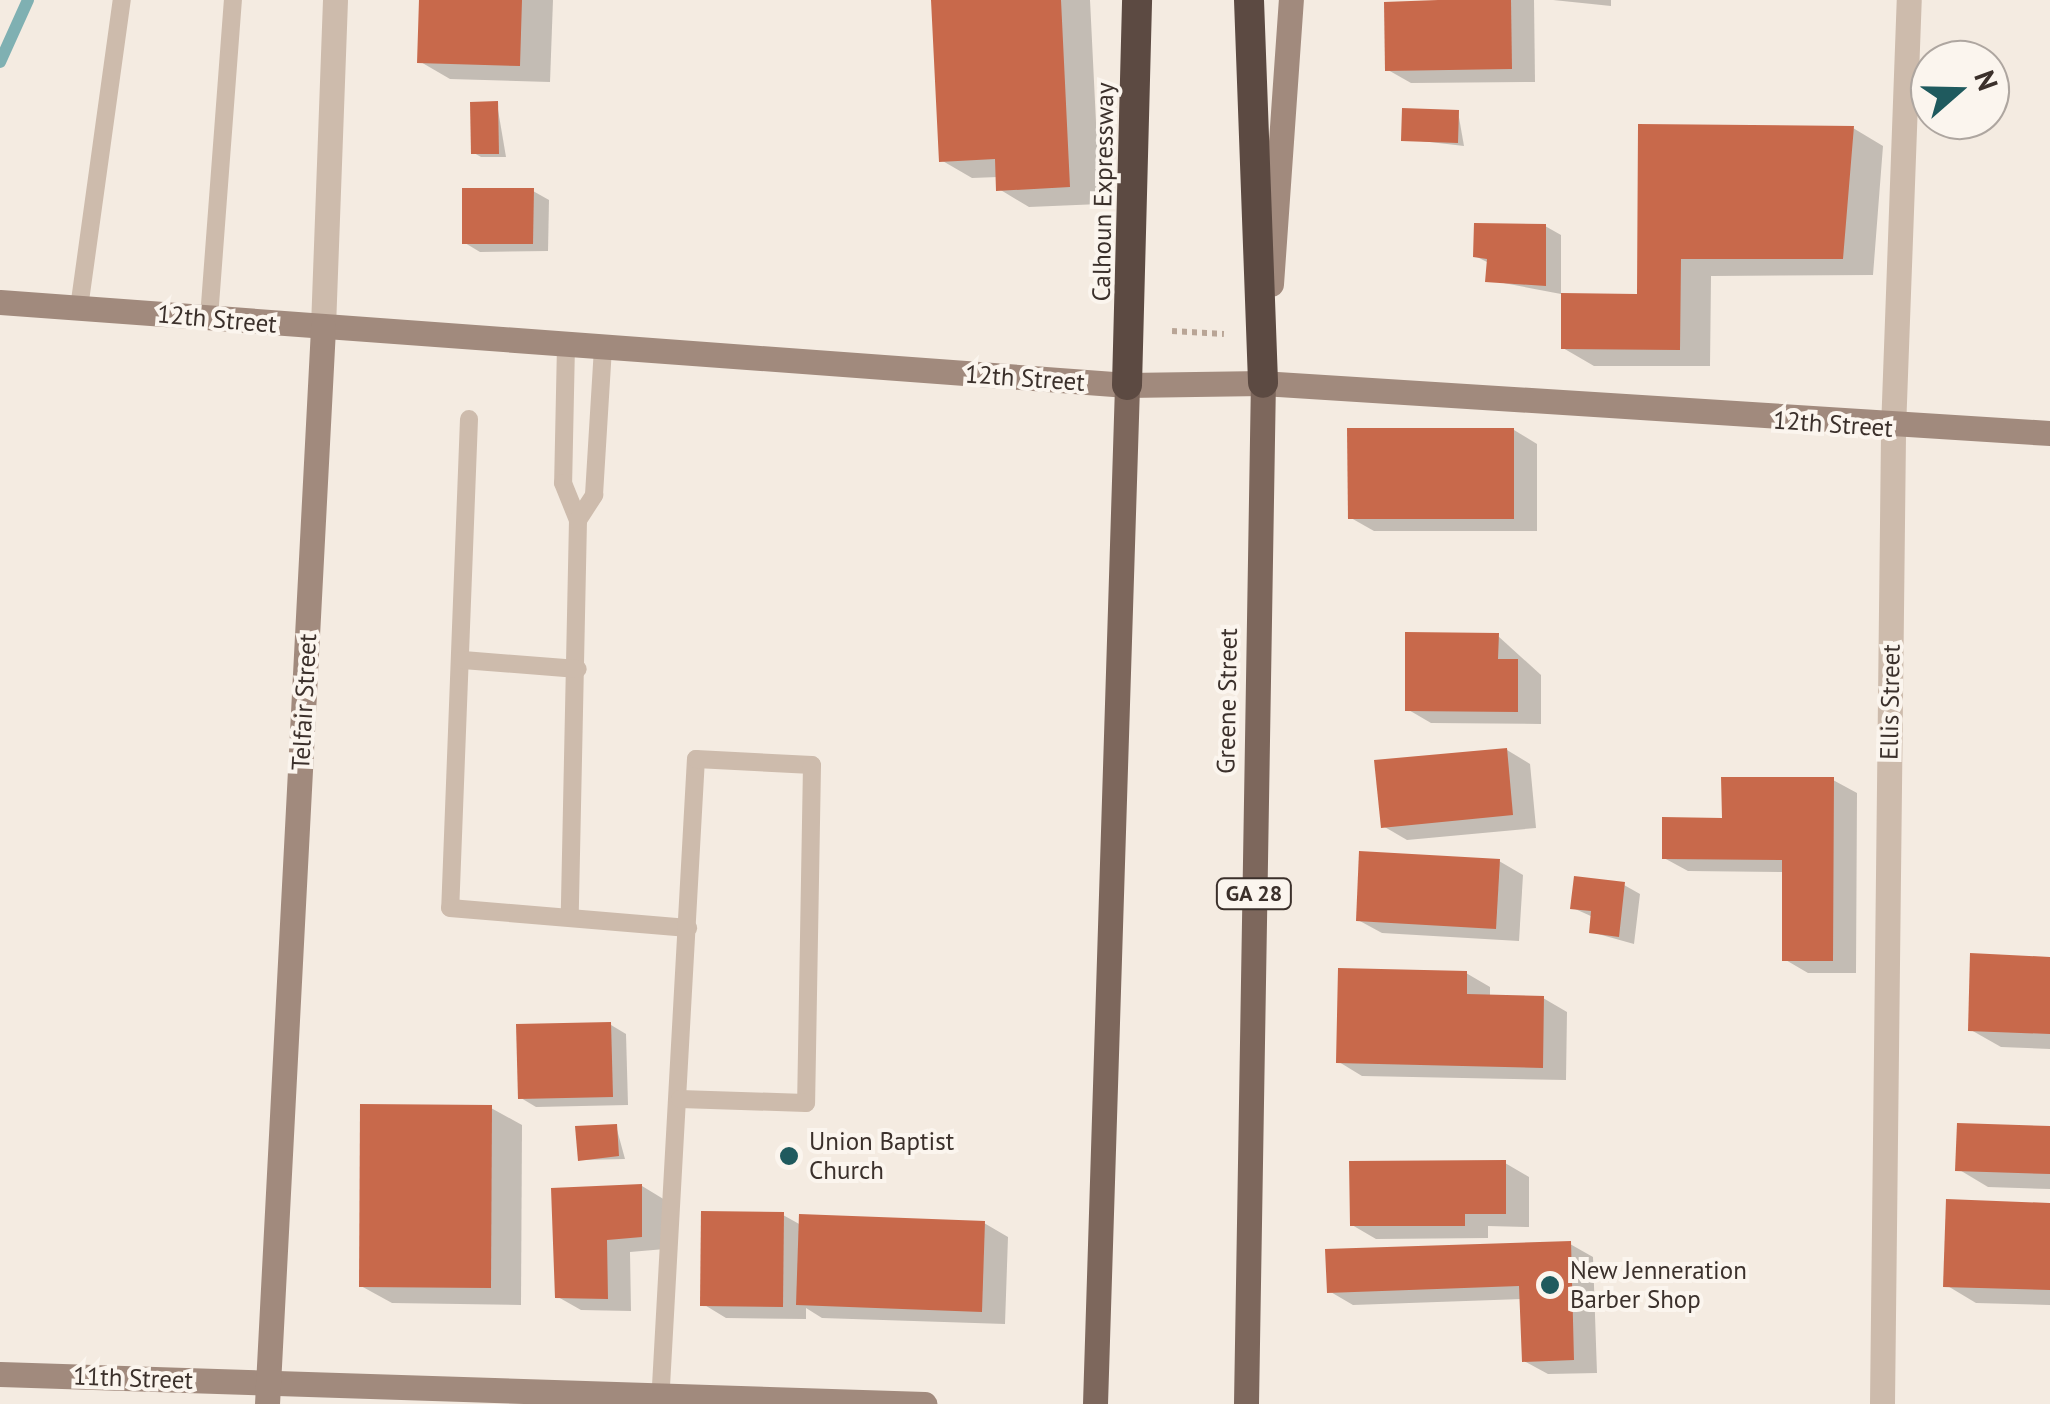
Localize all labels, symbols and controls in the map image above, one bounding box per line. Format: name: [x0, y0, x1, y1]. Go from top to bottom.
north arrow: [1910, 40, 2010, 140]
text: N: [1966, 65, 2007, 95]
street label: Calhoun Expressway: [1086, 82, 1120, 302]
street label: 12th Street: [156, 299, 278, 339]
street label: 12th Street: [964, 359, 1086, 397]
street label: 12th Street: [1772, 405, 1894, 443]
street label: Greene Street: [1211, 628, 1243, 774]
street label: Telfair Street: [285, 633, 323, 771]
street label: Ellis Street: [1874, 644, 1906, 760]
road number: GA 28: [1214, 877, 1294, 911]
place label: Union Baptist Church: [809, 1127, 954, 1186]
marker: Union Baptist Church: [778, 1145, 800, 1167]
place label: New Jenneration Barber Shop: [1570, 1256, 1747, 1315]
marker: New Jenneration Barber Shop: [1539, 1274, 1561, 1296]
street label: 11th Street: [73, 1361, 193, 1395]

